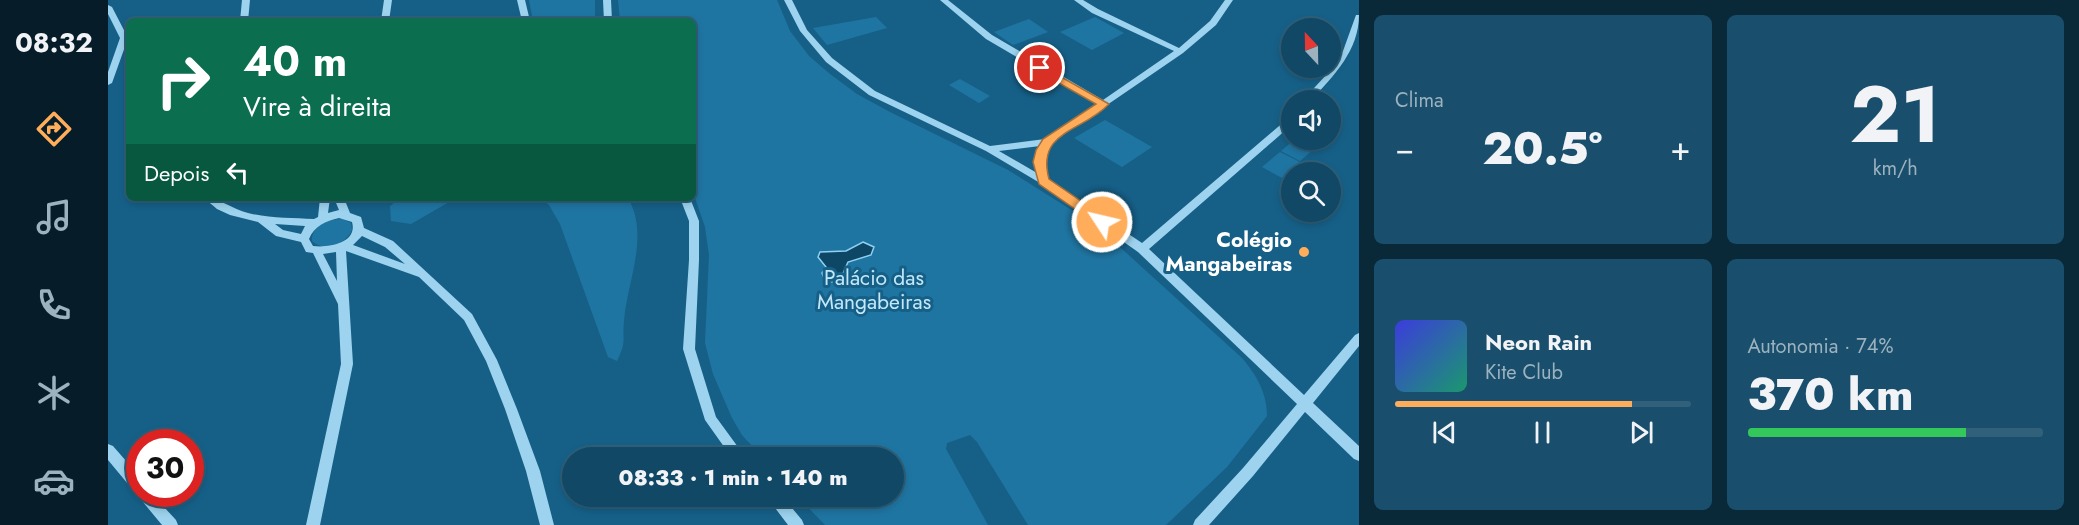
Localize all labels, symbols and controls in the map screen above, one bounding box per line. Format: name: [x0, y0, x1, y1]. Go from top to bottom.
north arrow: [1281, 18, 1341, 78]
map controls: [1281, 18, 1341, 222]
text: 08:32: [15, 23, 93, 62]
text: 40 m: [243, 31, 347, 92]
icon: right: [144, 42, 222, 120]
pin: [1014, 42, 1065, 93]
icon: arrive: [1023, 51, 1056, 84]
text: 21: [1850, 59, 1941, 171]
text: Clima: [1395, 86, 1444, 115]
text: Vire à direita: [243, 87, 392, 126]
button: sound: [1281, 90, 1341, 150]
icon: directions: [33, 108, 75, 150]
text: 20.5°: [1482, 116, 1602, 181]
text: −: [1395, 125, 1414, 172]
text: +: [1670, 125, 1691, 172]
text: km/h: [1873, 154, 1918, 183]
icon: left: [221, 156, 254, 189]
text: Depois: [144, 157, 209, 189]
button: search: [1281, 162, 1341, 222]
position arrow: [1070, 190, 1134, 254]
icon: music: [33, 196, 75, 238]
place label: Colégio Mangabeiras: [1165, 225, 1292, 279]
marker: Colégio Mangabeiras: [1297, 245, 1311, 259]
park label: Palácio das Mangabeiras: [817, 263, 931, 317]
icon: phone: [33, 284, 75, 326]
text: Neon Rain: [1485, 326, 1592, 358]
text: Autonomia · 74%: [1748, 332, 1894, 361]
text: Kite Club: [1485, 358, 1563, 387]
text: 370 km: [1748, 362, 1913, 427]
icon: climate: [33, 372, 75, 414]
icon: previous: [1428, 416, 1461, 449]
icon: pause: [1526, 416, 1559, 449]
icon: next: [1625, 416, 1658, 449]
speed limit sign: 30: [126, 429, 204, 507]
icon: car: [33, 460, 75, 502]
text: 08:33 · 1 min · 140 m: [619, 461, 847, 493]

